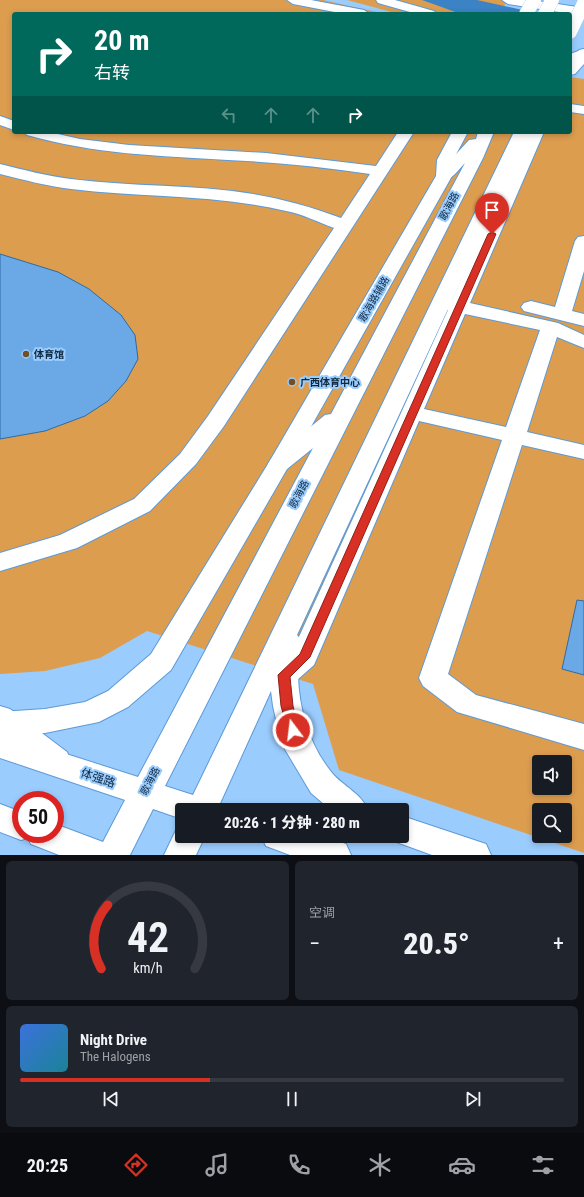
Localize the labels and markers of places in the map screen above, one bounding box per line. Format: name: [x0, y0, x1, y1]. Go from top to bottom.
pin: [475, 193, 509, 234]
marker: 体育馆: [21, 349, 31, 359]
place label: 体育馆: [33, 349, 64, 360]
marker: 广西体育中心: [287, 377, 297, 387]
place label: 广西体育中心: [300, 377, 360, 388]

